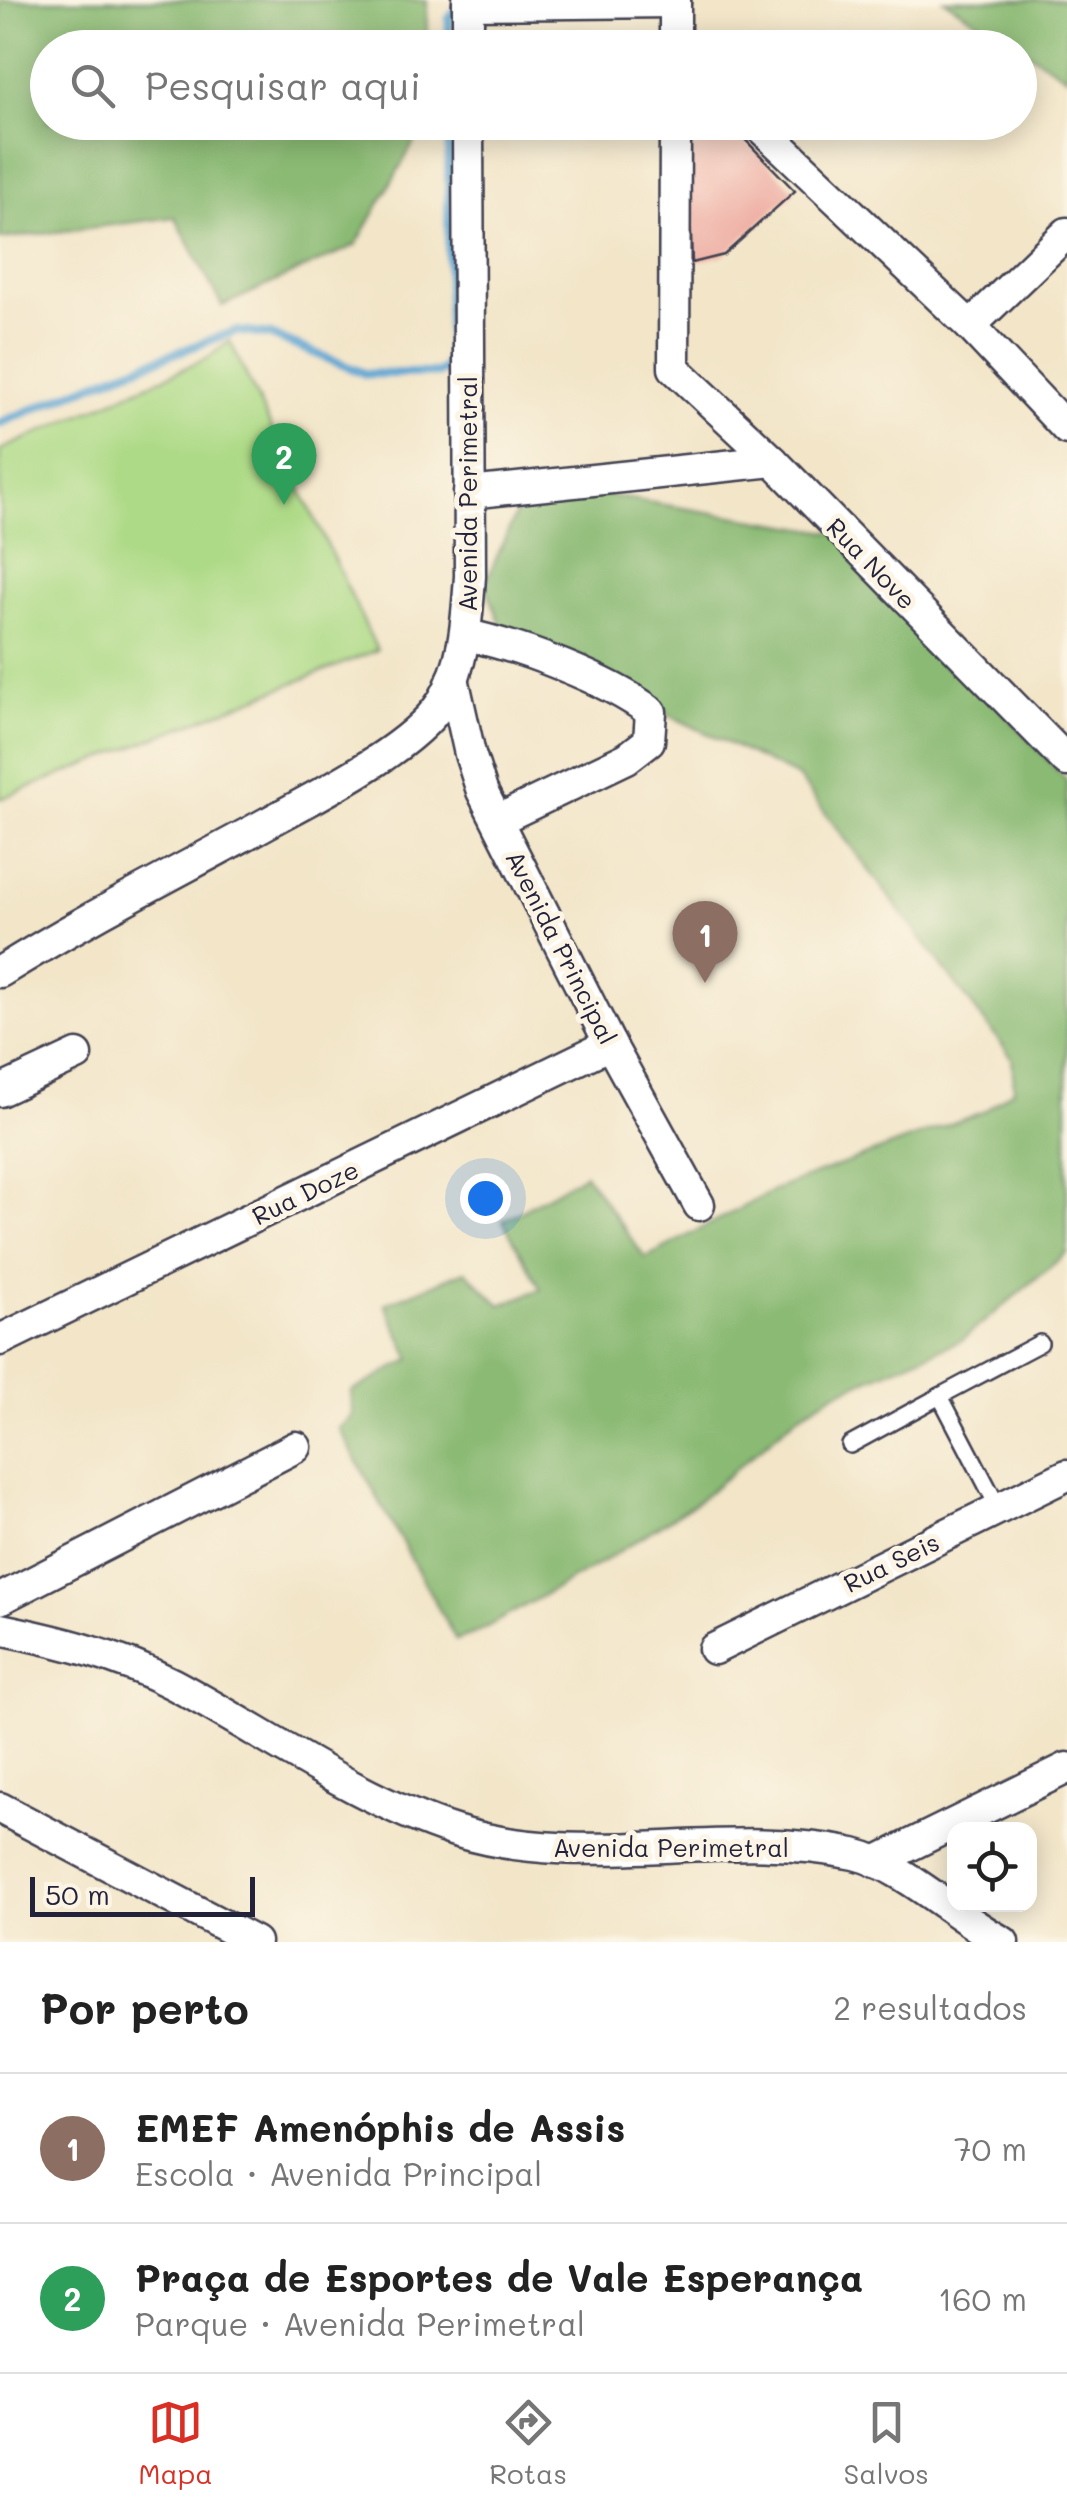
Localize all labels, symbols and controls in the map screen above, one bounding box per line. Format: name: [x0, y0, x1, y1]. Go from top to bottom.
search box: [30, 30, 1037, 140]
icon: search: [65, 58, 120, 113]
text: Pesquisar aqui: [145, 60, 421, 110]
street label: Avenida Perimetral: [451, 376, 483, 612]
pin: 2: [252, 422, 316, 505]
street label: Rua Nove: [820, 510, 924, 616]
street label: Avenida Principal: [499, 845, 625, 1049]
pin: 1: [672, 900, 738, 983]
street label: Rua Doze: [246, 1152, 364, 1232]
your location: [460, 1173, 511, 1224]
street label: Rua Seis: [838, 1525, 944, 1599]
map controls: [947, 1822, 1037, 1912]
button: locate: [947, 1822, 1037, 1912]
street label: Avenida Perimetral: [553, 1831, 789, 1863]
scale bar: [30, 1872, 255, 1916]
text: 50 m: [45, 1876, 110, 1912]
text: Por perto: [40, 1980, 249, 2035]
text: 2 resultados: [833, 1986, 1027, 2028]
text: EMEF Amenóphis de Assis: [135, 2102, 625, 2152]
text: 1: [65, 2127, 80, 2169]
text: 70 m: [954, 2127, 1027, 2169]
text: Escola · Avenida Principal: [135, 2152, 542, 2194]
text: Praça de Esportes de Vale Esperança: [135, 2252, 863, 2302]
text: 2: [64, 2277, 81, 2319]
text: 160 m: [938, 2277, 1027, 2319]
text: Parque · Avenida Perimetral: [135, 2302, 585, 2344]
tab: Mapa: [138, 2395, 213, 2491]
tab: Rotas: [489, 2395, 567, 2491]
tab: Salvos: [844, 2395, 929, 2491]

